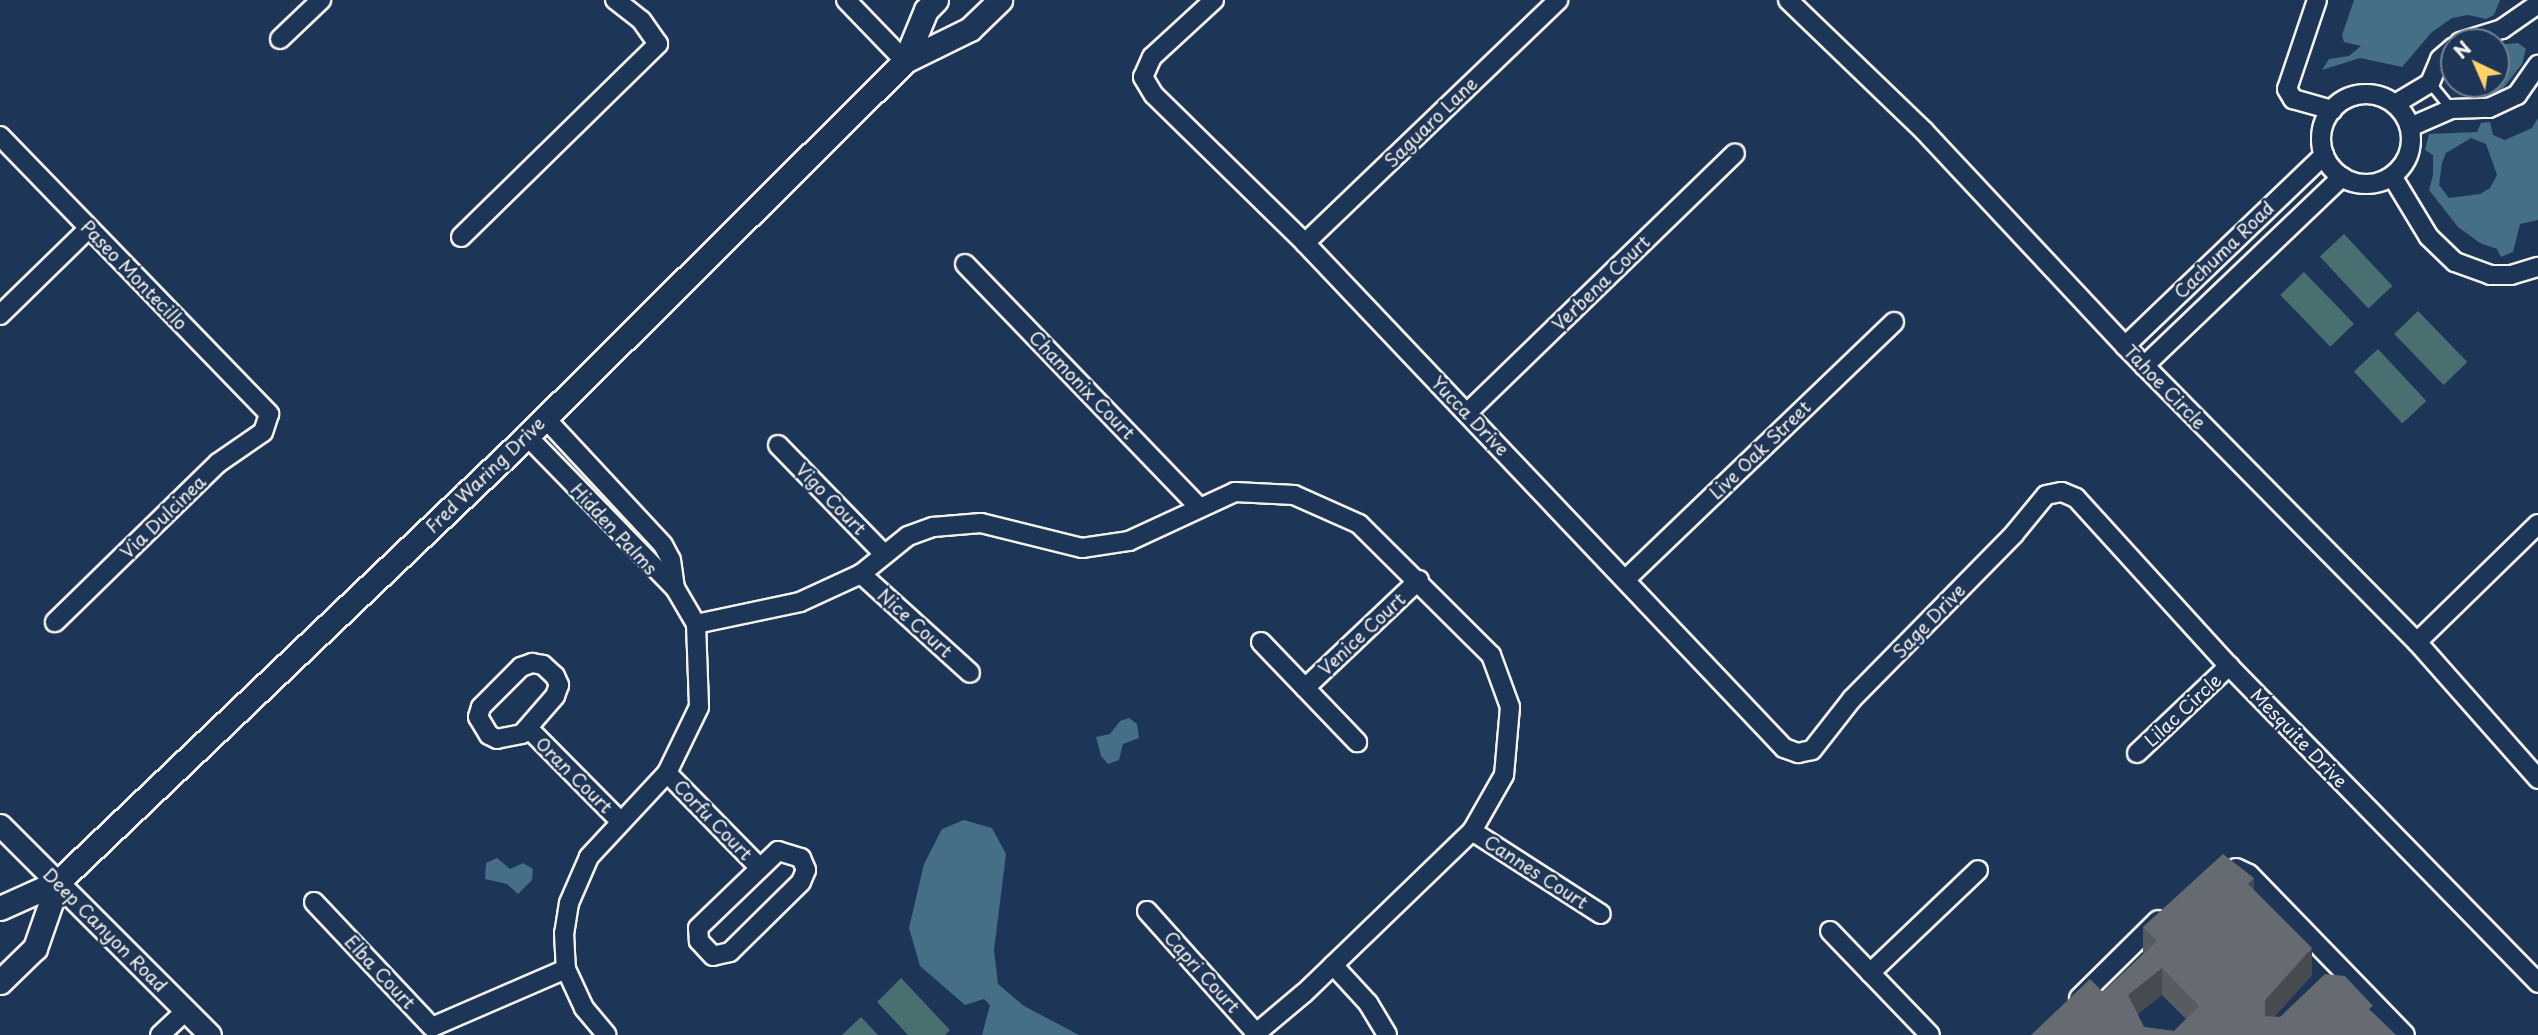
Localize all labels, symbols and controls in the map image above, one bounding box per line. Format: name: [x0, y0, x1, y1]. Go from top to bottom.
north arrow: [2440, 28, 2510, 98]
text: N: [2447, 34, 2477, 65]
street label: Saguaro Lane: [1380, 72, 1482, 172]
street label: Cachuma Road: [2169, 197, 2279, 303]
street label: Paseo Montecillo: [76, 216, 192, 334]
street label: Verbena Court: [1548, 231, 1654, 335]
street label: Chamonix Court: [1025, 326, 1139, 444]
street label: Tahoe Circle: [2119, 340, 2211, 434]
street label: Yucca Drive: [1426, 371, 1514, 461]
street label: Live Oak Street: [1704, 396, 1816, 504]
street label: Fred Waring Drive: [421, 412, 549, 538]
street label: Vigo Court: [791, 458, 871, 540]
street label: Via Dulcinea: [116, 471, 210, 563]
street label: Hidden Palms: [566, 479, 662, 579]
street label: Sage Drive: [1889, 580, 1969, 662]
street label: Nice Court: [873, 584, 957, 662]
street label: Venice Court: [1314, 588, 1410, 680]
street label: Lilac Circle: [2140, 669, 2226, 751]
street label: Mesquite Drive: [2246, 684, 2352, 792]
street label: Oran Court: [531, 732, 617, 818]
street label: Corfu Court: [669, 775, 757, 865]
street label: Cannes Court: [1480, 830, 1592, 914]
street label: Deep Canyon Road: [38, 863, 172, 997]
street label: Capri Court: [1159, 926, 1245, 1018]
street label: Elba Court: [340, 930, 420, 1014]

